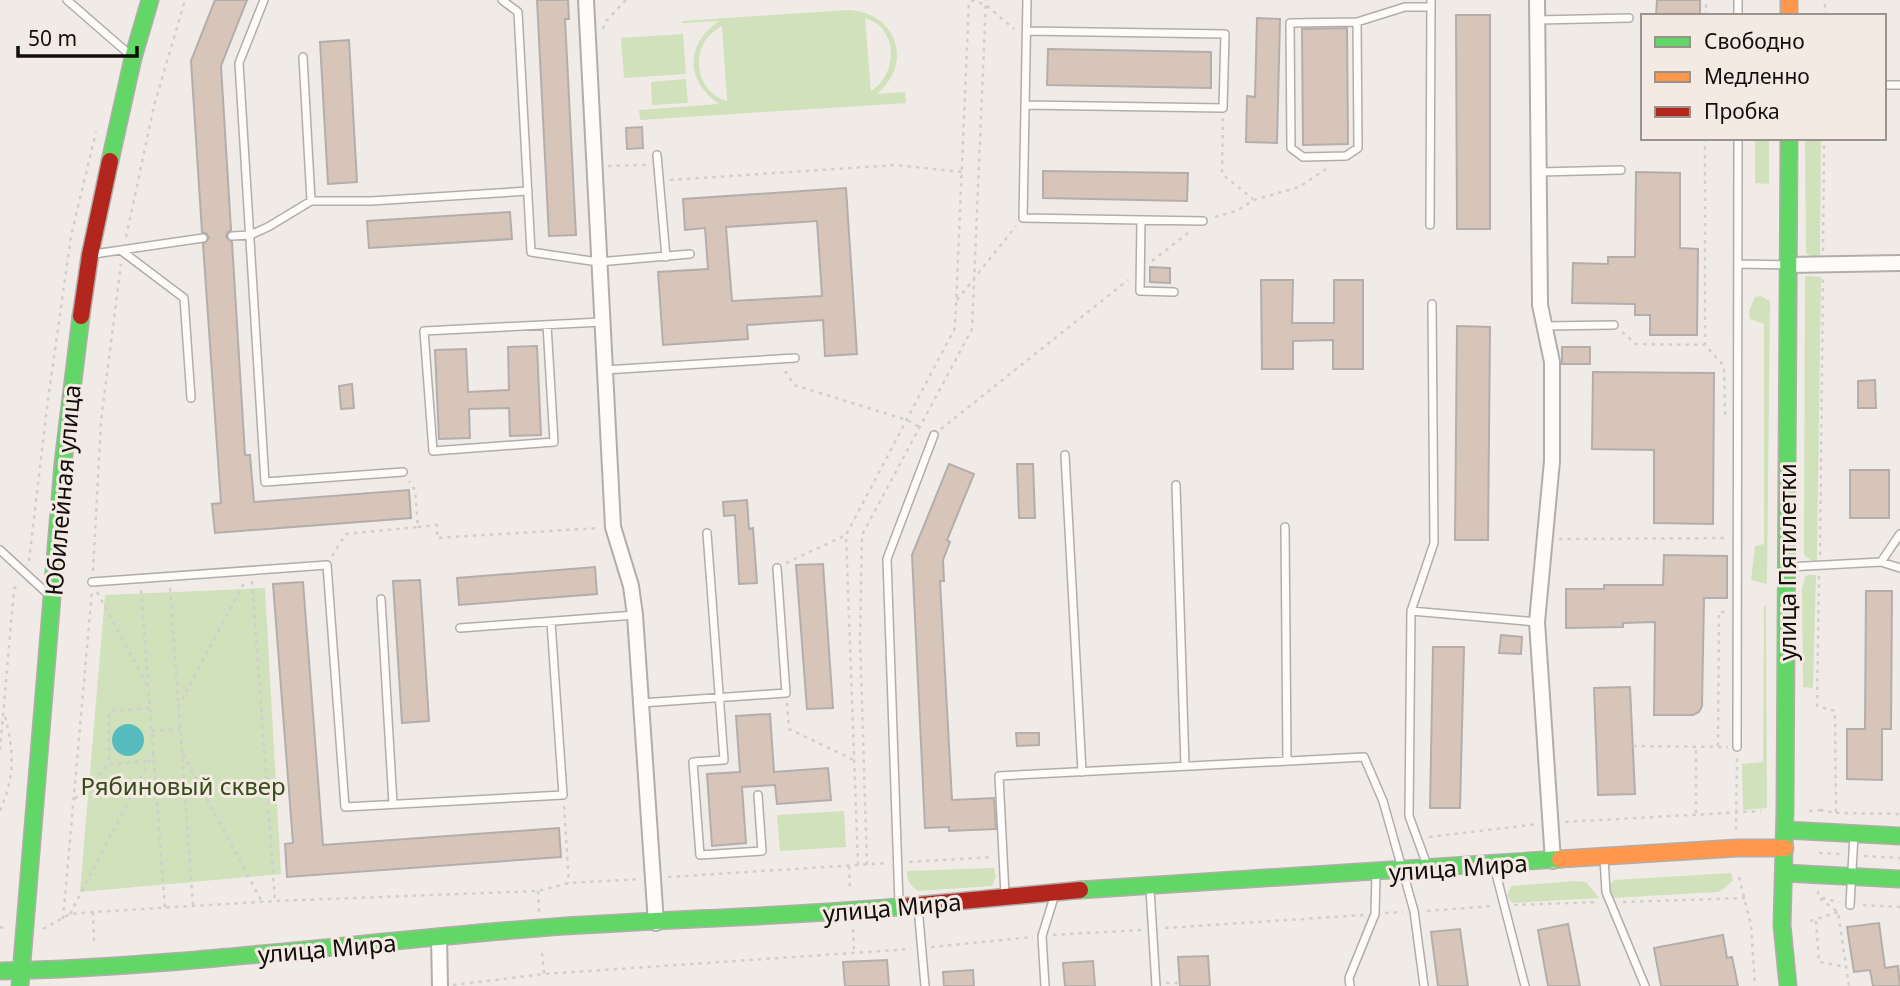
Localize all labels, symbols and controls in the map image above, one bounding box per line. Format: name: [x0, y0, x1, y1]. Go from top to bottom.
scale bar: [18, 14, 136, 58]
legend: [1641, 14, 1886, 140]
text: 50 m: [28, 24, 77, 52]
text: Свободно: [1704, 27, 1805, 55]
text: Медленно: [1704, 62, 1810, 90]
text: Пробка: [1704, 97, 1780, 125]
street label: Юбилейная улица: [36, 383, 88, 597]
street label: улица Пятилетки: [1770, 463, 1803, 661]
park label: Рябиновый сквер: [80, 769, 286, 802]
street label: улица Мира: [1388, 846, 1528, 888]
street label: улица Мира: [821, 885, 963, 929]
street label: улица Мира: [256, 926, 398, 970]

